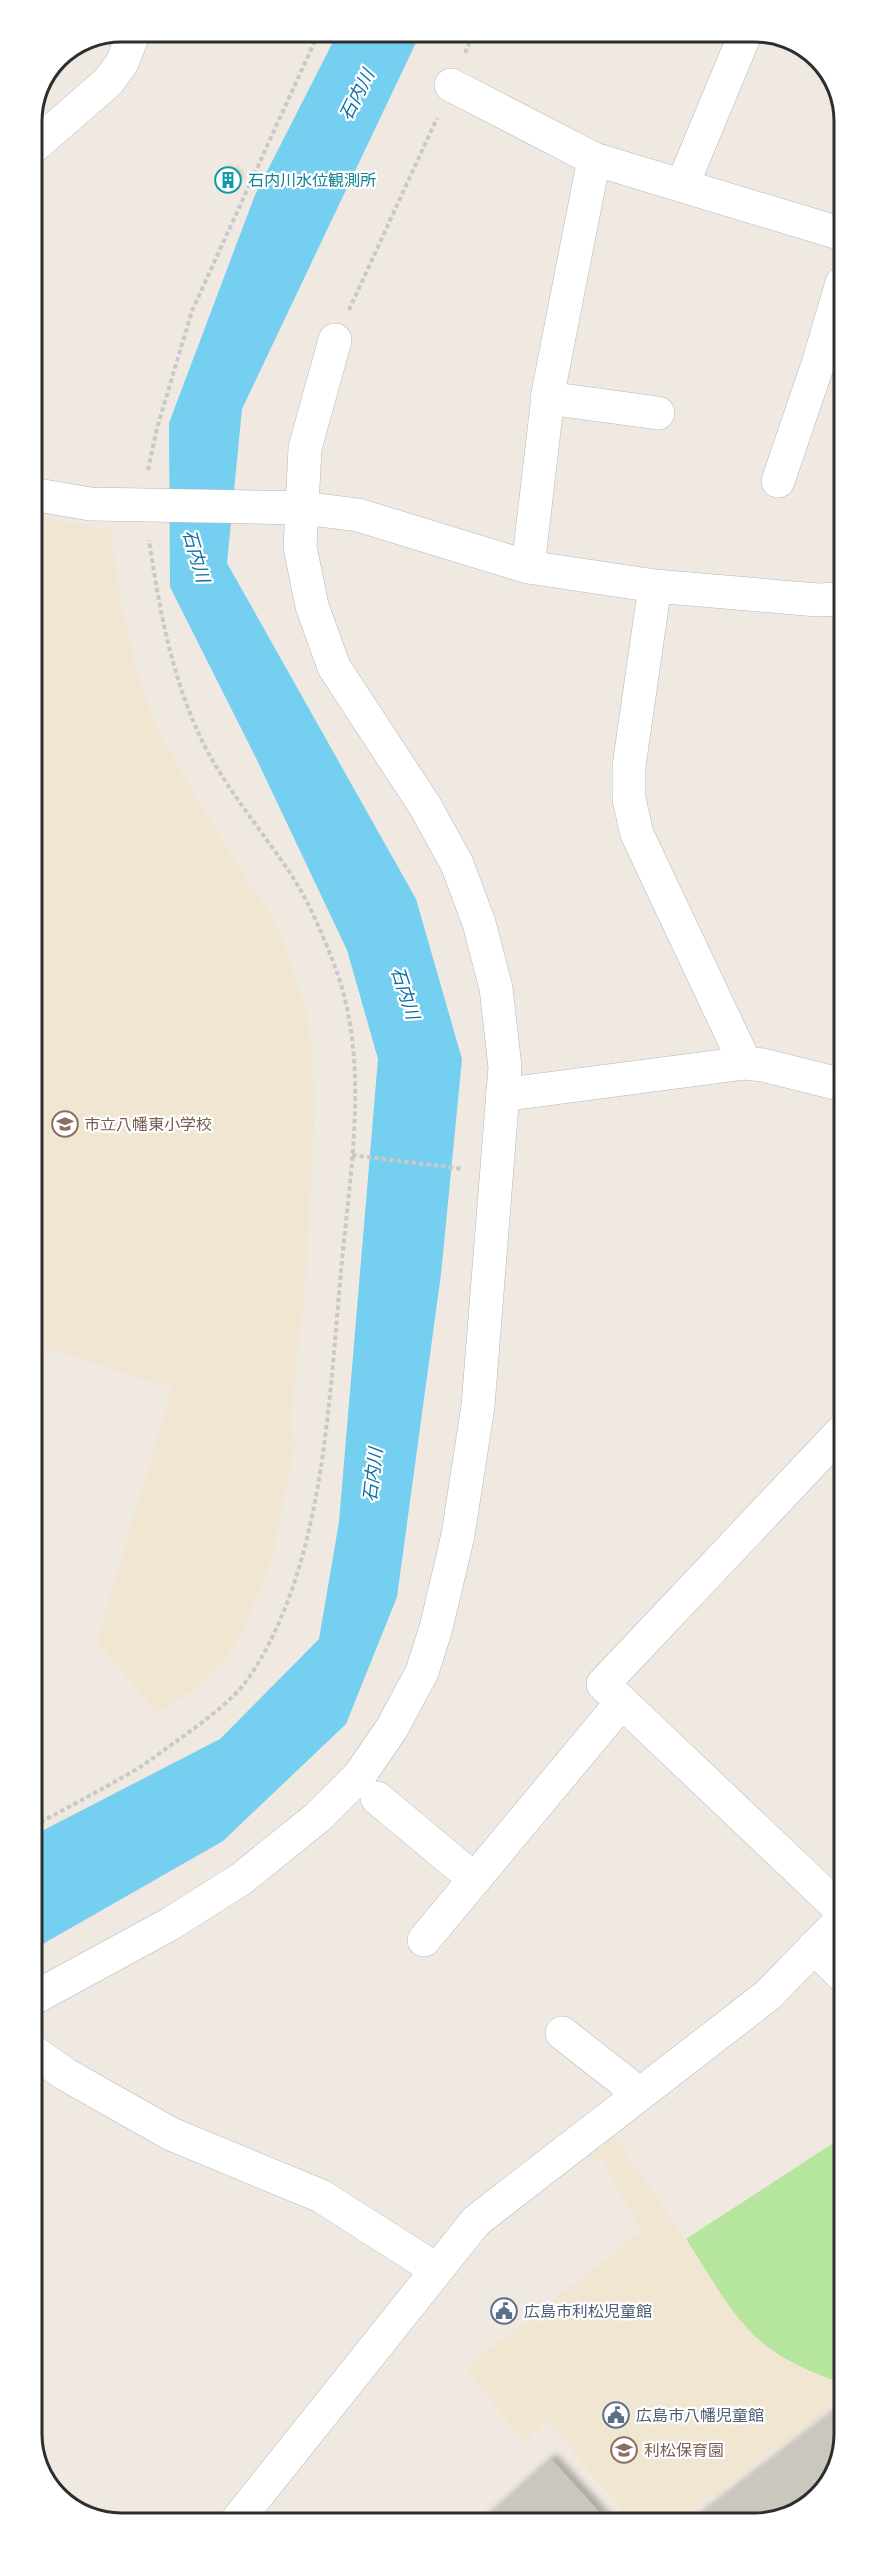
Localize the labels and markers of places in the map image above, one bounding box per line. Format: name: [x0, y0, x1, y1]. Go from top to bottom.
building icon: 石内川水位観測所: [213, 165, 243, 195]
place label: 石内川水位観測所: [248, 170, 376, 192]
school or university icon: 市立八幡東小学校: [50, 1109, 80, 1139]
place label: 市立八幡東小学校: [84, 1114, 212, 1136]
public building icon: 広島市利松児童館: [489, 2296, 519, 2326]
place label: 広島市利松児童館: [524, 2301, 652, 2323]
public building icon: 広島市八幡児童館: [601, 2400, 631, 2430]
place label: 広島市八幡児童館: [636, 2405, 764, 2427]
school or university icon: 利松保育園: [609, 2435, 639, 2465]
place label: 利松保育園: [644, 2440, 724, 2462]

